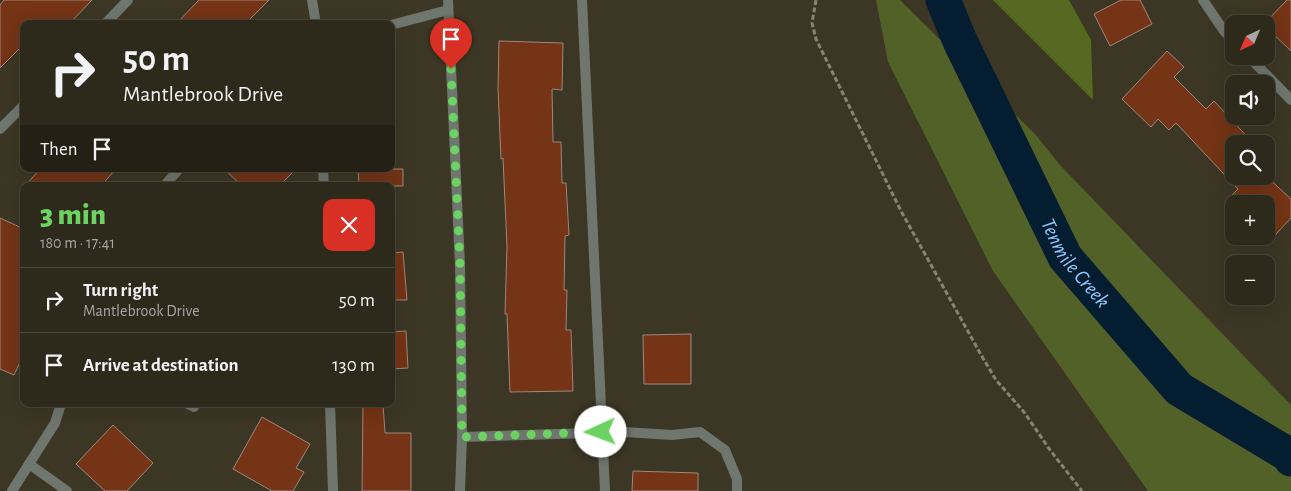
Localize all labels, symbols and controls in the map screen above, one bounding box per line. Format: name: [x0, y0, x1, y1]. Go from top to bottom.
north arrow: [1225, 15, 1275, 65]
map controls: [1225, 15, 1275, 305]
pin: [430, 18, 472, 69]
icon: arrive: [437, 25, 465, 53]
icon: right: [40, 40, 105, 105]
text: 50 m: [123, 42, 190, 77]
button: sound: [1225, 75, 1275, 125]
text: Mantlebrook Drive: [123, 83, 283, 105]
icon: arrive: [88, 135, 116, 163]
button: search: [1225, 135, 1275, 185]
text: Then: [40, 140, 78, 159]
button: +: [1225, 195, 1275, 245]
button: close: [323, 199, 375, 251]
text: 3 min: [40, 200, 106, 230]
water label: Tenmile Creek: [1037, 215, 1114, 312]
text: 180 m · 17:41: [40, 235, 115, 251]
button: −: [1225, 255, 1275, 305]
text: Turn right: [83, 281, 158, 300]
icon: right: [40, 286, 68, 314]
text: 50 m: [339, 291, 375, 310]
text: Mantlebrook Drive: [83, 303, 200, 319]
icon: arrive: [40, 351, 68, 379]
text: Arrive at destination: [83, 356, 239, 375]
text: 130 m: [332, 356, 375, 375]
position arrow: [574, 405, 626, 457]

